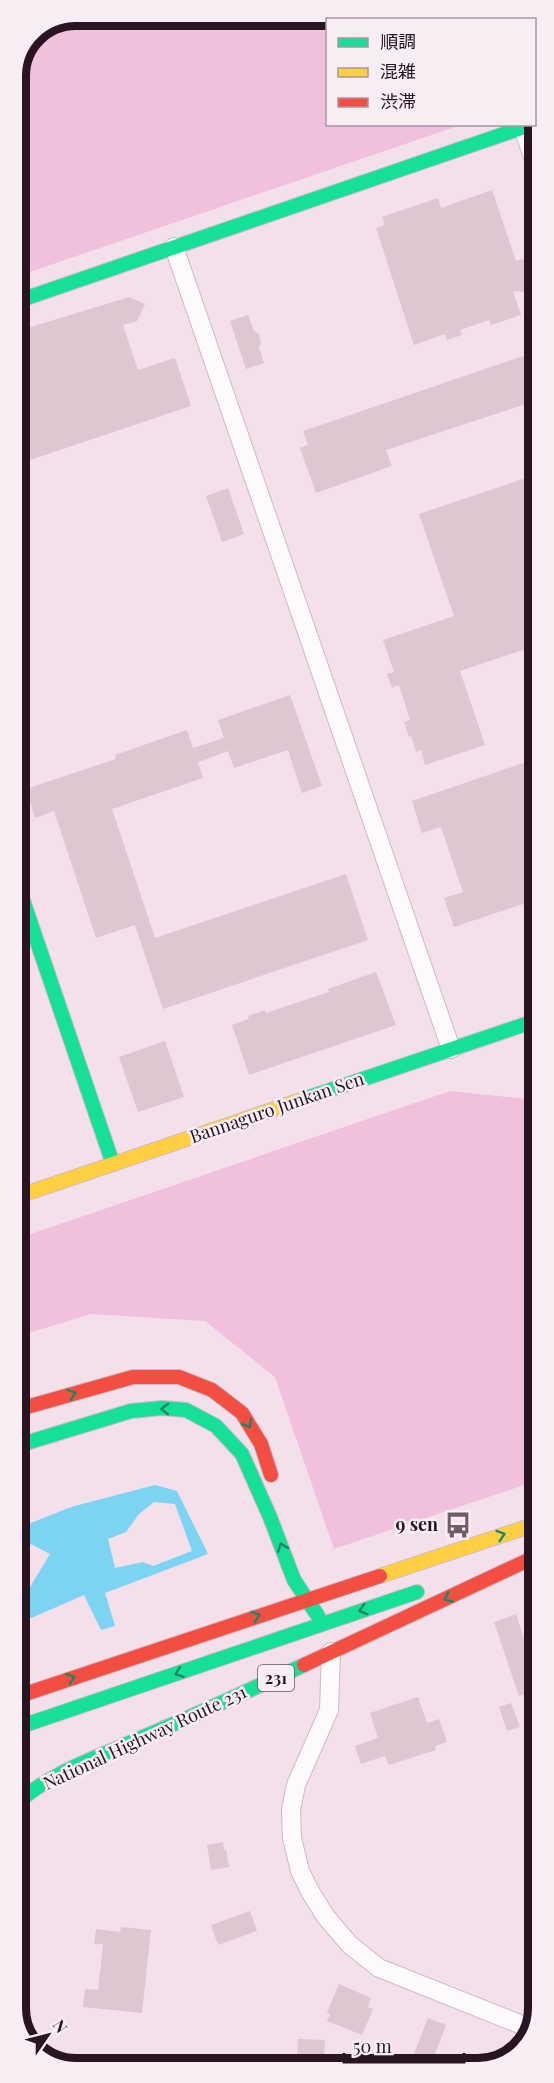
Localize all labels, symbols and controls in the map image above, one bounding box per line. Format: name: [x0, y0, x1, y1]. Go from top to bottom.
legend: [326, 18, 536, 126]
text: 順調: [380, 29, 416, 53]
text: 混雑: [380, 59, 416, 83]
text: 渋滞: [380, 89, 416, 113]
street label: Bannaguro Junkan Sen: [186, 1066, 367, 1148]
one-way arrow: [66, 1389, 77, 1401]
one-way arrow: [160, 1403, 169, 1415]
one-way arrow: [241, 1418, 253, 1428]
bus stop icon: 9 sen: [443, 1510, 473, 1540]
place label: 9 sen: [396, 1512, 438, 1536]
one-way arrow: [495, 1530, 506, 1542]
one-way arrow: [277, 1543, 289, 1554]
one-way arrow: [443, 1590, 454, 1602]
one-way arrow: [358, 1603, 369, 1615]
one-way arrow: [250, 1611, 261, 1624]
one-way arrow: [174, 1665, 185, 1678]
road number: 231: [258, 1665, 294, 1691]
one-way arrow: [66, 1673, 76, 1686]
street label: National Highway Route 231: [39, 1679, 251, 1795]
north arrow: [18, 2005, 78, 2065]
text: N: [49, 2015, 73, 2037]
scale bar: [344, 2026, 464, 2064]
text: 50 m: [353, 2034, 392, 2058]

